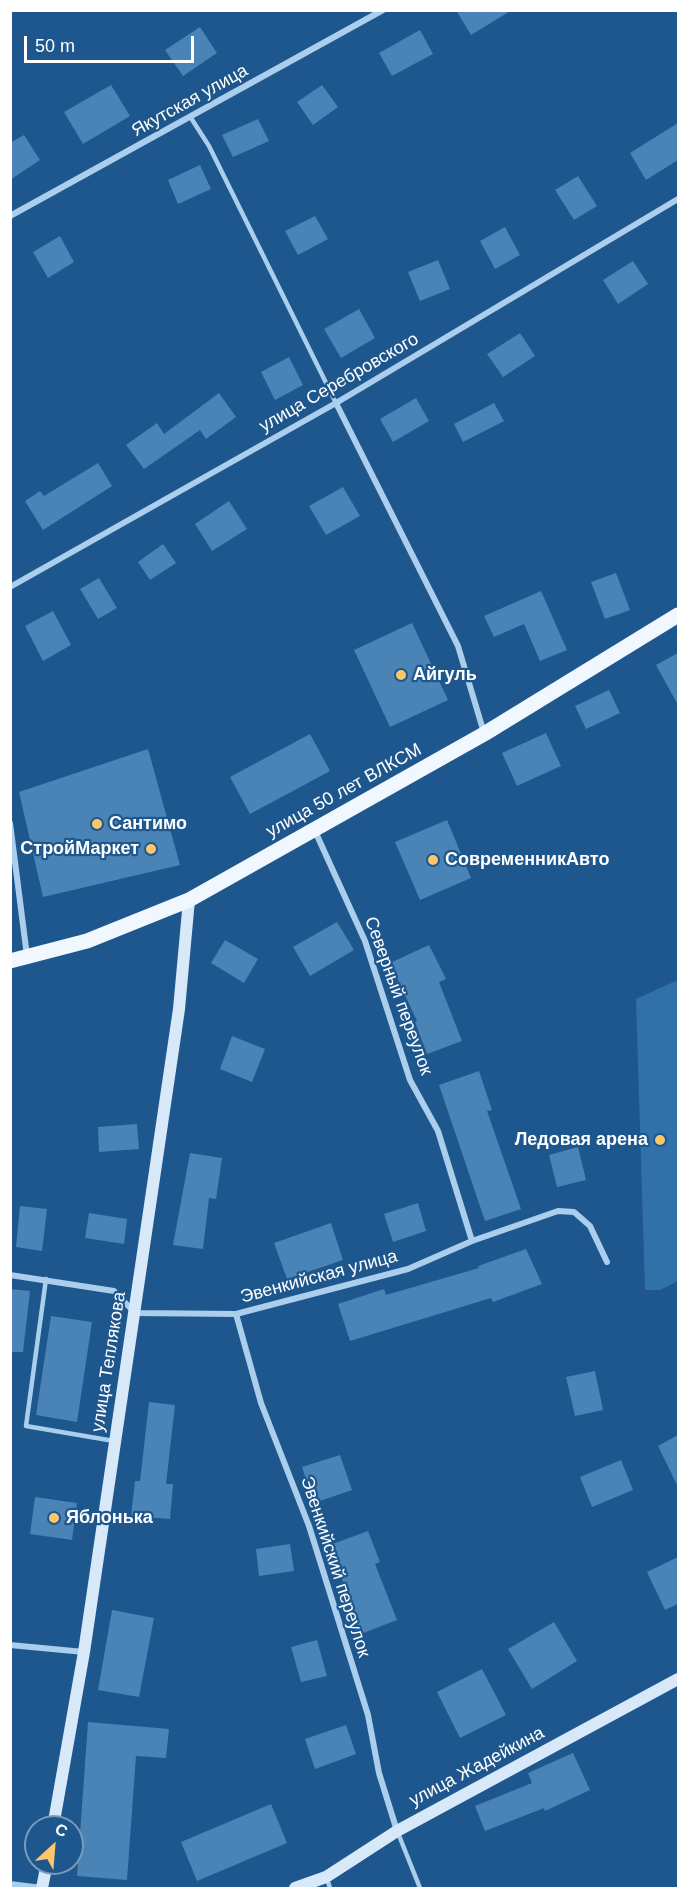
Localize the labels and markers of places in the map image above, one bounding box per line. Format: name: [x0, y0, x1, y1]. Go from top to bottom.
place label: Айгуль: [413, 664, 477, 686]
marker: Айгуль: [394, 668, 408, 682]
place label: Сантимо: [109, 813, 187, 835]
marker: Сантимо: [90, 817, 104, 831]
place label: СтройМаркет: [20, 838, 139, 860]
marker: СтройМаркет: [144, 842, 158, 856]
place label: СовременникАвто: [445, 849, 609, 871]
marker: СовременникАвто: [426, 853, 440, 867]
place label: Ледовая арена: [515, 1129, 648, 1151]
marker: Ледовая арена: [653, 1133, 667, 1147]
place label: Яблонька: [66, 1507, 153, 1529]
marker: Яблонька: [47, 1511, 61, 1525]

